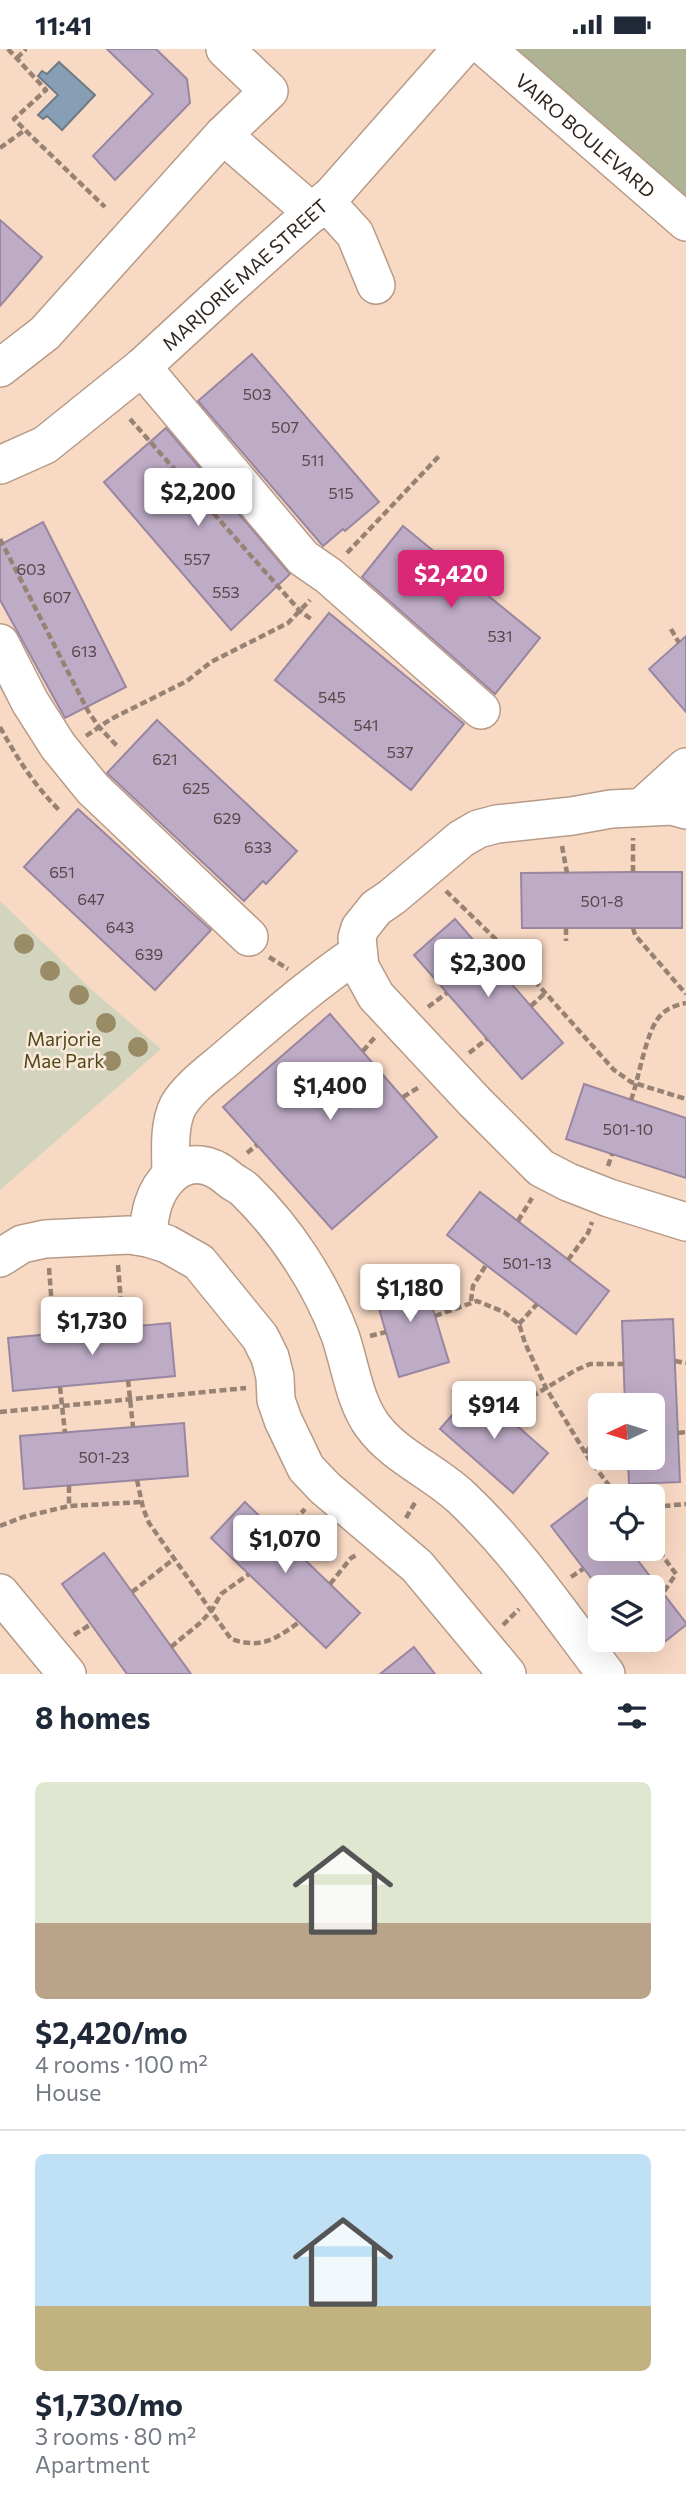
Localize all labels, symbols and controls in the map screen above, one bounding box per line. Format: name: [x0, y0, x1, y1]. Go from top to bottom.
text: 11:41: [35, 9, 92, 40]
street label: VAIRO BOULEVARD: [511, 68, 660, 202]
street label: MARJORIE MAE STREET: [157, 193, 332, 355]
house number: 503: [243, 384, 271, 403]
house number: 507: [271, 417, 299, 436]
house number: 511: [302, 450, 324, 469]
pin: $2,200: [141, 469, 255, 528]
text: $2,200: [160, 477, 236, 505]
house number: 515: [328, 483, 354, 502]
house number: 557: [184, 549, 210, 568]
pin: $2,420: [394, 551, 508, 610]
house number: 603: [16, 559, 46, 578]
text: $2,420: [414, 559, 488, 587]
house number: 553: [212, 582, 240, 601]
house number: 607: [43, 587, 71, 606]
house number: 531: [487, 626, 513, 645]
house number: 613: [71, 641, 97, 660]
house number: 545: [318, 687, 346, 706]
house number: 541: [353, 715, 379, 734]
house number: 537: [387, 742, 413, 761]
house number: 621: [152, 749, 178, 768]
house number: 625: [182, 778, 210, 797]
house number: 629: [213, 808, 241, 827]
house number: 633: [244, 837, 272, 856]
house number: 651: [49, 862, 75, 881]
house number: 647: [77, 889, 105, 908]
house number: 501-8: [581, 891, 623, 910]
house number: 643: [106, 917, 134, 936]
pin: $2,300: [431, 939, 545, 999]
house number: 639: [135, 944, 163, 963]
text: $2,300: [450, 948, 526, 976]
park label: Marjorie Mae Park: [23, 1027, 105, 1072]
pin: $1,400: [273, 1063, 387, 1122]
text: $1,400: [293, 1071, 367, 1099]
house number: 501-10: [603, 1119, 653, 1138]
house number: 501-13: [502, 1253, 552, 1272]
pin: $1,180: [353, 1265, 467, 1324]
text: $1,180: [376, 1273, 444, 1301]
pin: $1,730: [35, 1297, 149, 1357]
text: $1,730: [57, 1306, 127, 1334]
pin: $914: [453, 1381, 535, 1441]
text: $914: [468, 1390, 520, 1418]
north arrow: [588, 1393, 665, 1470]
map controls: [588, 1393, 665, 1652]
house number: 501-23: [78, 1447, 130, 1466]
button: locate: [588, 1484, 665, 1561]
pin: $1,070: [228, 1515, 342, 1575]
text: $1,070: [249, 1524, 321, 1552]
button: layers: [588, 1575, 665, 1652]
icon: filters: [613, 1697, 651, 1735]
text: 8 homes: [35, 1698, 151, 1735]
icon: home: [280, 1827, 406, 1953]
text: $2,420/mo: [35, 2013, 188, 2050]
text: 4 rooms · 100 m²: [35, 2050, 208, 2078]
text: House: [35, 2078, 101, 2106]
icon: home: [280, 2199, 406, 2325]
text: $1,730/mo: [35, 2385, 183, 2422]
text: 3 rooms · 80 m²: [35, 2422, 196, 2450]
text: Apartment: [35, 2450, 150, 2478]

